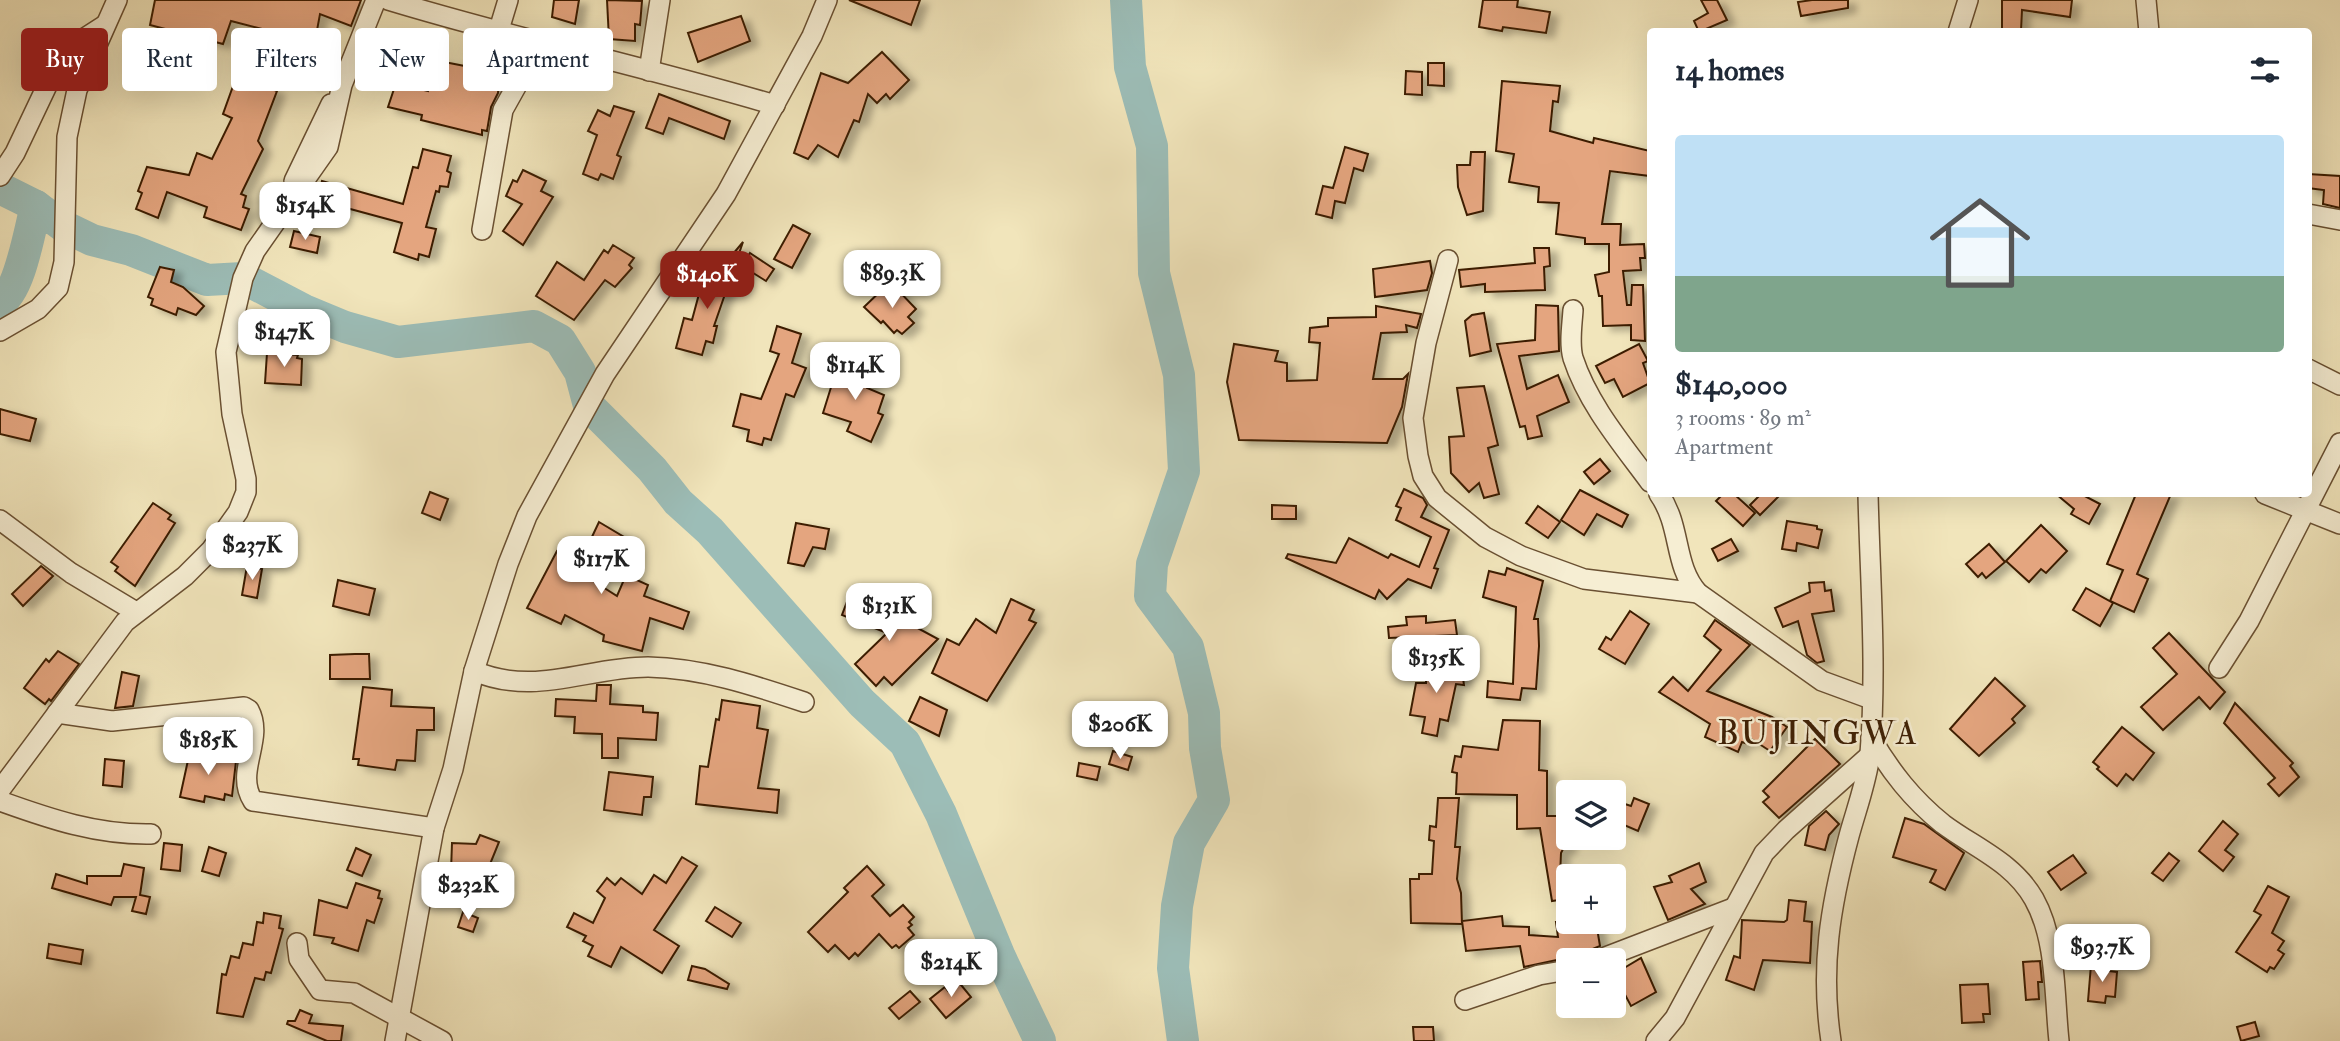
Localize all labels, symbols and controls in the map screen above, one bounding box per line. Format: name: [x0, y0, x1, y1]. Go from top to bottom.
chip: Buy: [21, 28, 108, 91]
chip: Rent: [122, 28, 217, 91]
chip: Filters: [231, 28, 341, 91]
chip: New: [355, 28, 449, 91]
chip: Apartment: [463, 28, 613, 91]
icon: filters: [2246, 51, 2284, 89]
text: 14 homes: [1675, 52, 1784, 89]
icon: home: [1917, 180, 2043, 306]
pin: $154K: [256, 182, 354, 242]
text: $154K: [275, 190, 335, 219]
pin: $89.3K: [835, 250, 949, 310]
pin: $140K: [658, 252, 756, 311]
text: $89.3K: [860, 258, 924, 287]
text: $140K: [676, 259, 738, 288]
pin: $147K: [235, 310, 333, 369]
text: $147K: [254, 317, 314, 346]
pin: $114K: [806, 342, 904, 402]
text: $114K: [826, 350, 884, 379]
text: $140,000: [1675, 366, 1788, 403]
text: 3 rooms · 89 m²: [1675, 403, 1811, 432]
text: Apartment: [1675, 432, 1773, 461]
pin: $237K: [203, 522, 301, 582]
text: $237K: [222, 530, 282, 559]
pin: $117K: [552, 536, 650, 596]
text: $117K: [573, 544, 629, 573]
pin: $131K: [840, 584, 938, 643]
text: $131K: [862, 591, 916, 620]
pin: $135K: [1387, 636, 1485, 695]
text: $135K: [1408, 643, 1464, 672]
pin: $206K: [1071, 702, 1169, 761]
text: $206K: [1088, 709, 1152, 738]
district label: BUJINGWA: [1717, 713, 1919, 755]
pin: $185K: [159, 718, 257, 777]
text: $185K: [179, 725, 237, 754]
map controls: [1556, 780, 1626, 1018]
button: layers: [1556, 780, 1626, 850]
pin: $232K: [419, 862, 517, 922]
button: +: [1556, 864, 1626, 934]
text: $232K: [437, 870, 499, 899]
pin: $93.7K: [2045, 925, 2159, 984]
text: $93.7K: [2070, 932, 2134, 961]
pin: $214K: [902, 940, 1000, 999]
text: $214K: [920, 947, 982, 976]
button: −: [1556, 948, 1626, 1018]

